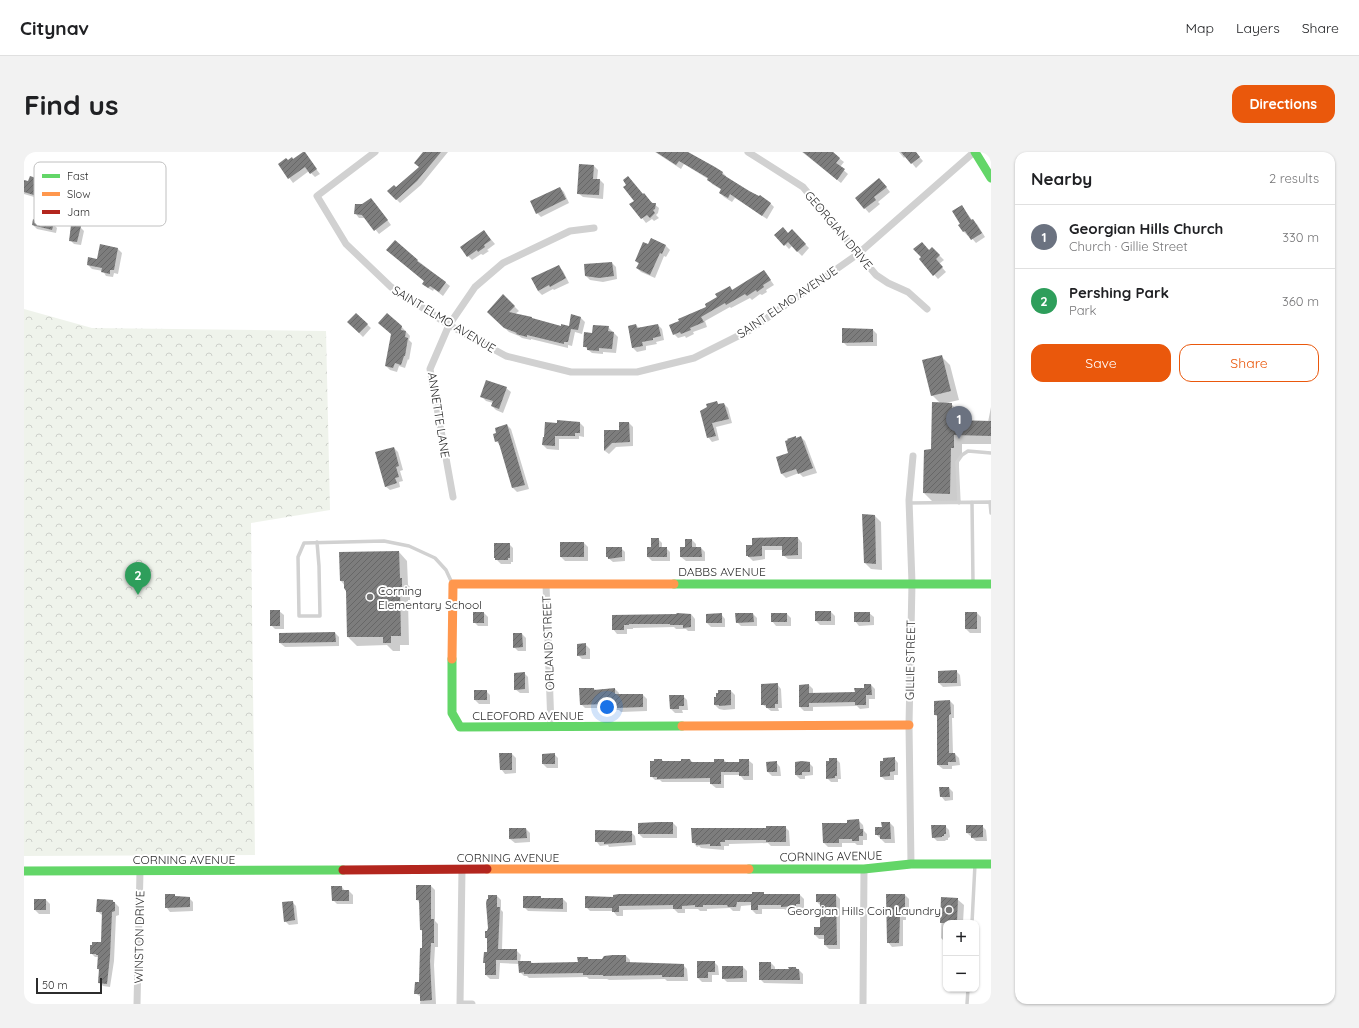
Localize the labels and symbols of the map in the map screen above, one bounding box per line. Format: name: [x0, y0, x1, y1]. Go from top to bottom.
legend: [34, 162, 166, 226]
text: Fast: [67, 169, 89, 183]
text: Slow: [67, 187, 91, 201]
street label: GEORGIAN DRIVE: [802, 188, 876, 272]
text: Jam: [67, 205, 90, 219]
street label: SAINT ELMO AVENUE: [734, 263, 840, 341]
street label: SAINT ELMO AVENUE: [390, 282, 499, 356]
street label: ANNETTE LANE: [425, 371, 453, 459]
pin: 1: [946, 406, 972, 439]
pin: 2: [125, 562, 151, 595]
street label: DABBS AVENUE: [678, 564, 766, 579]
place label: Corning Elementary School: [378, 583, 482, 612]
marker: Corning Elementary School: [365, 592, 375, 602]
street label: ORLAND STREET: [539, 595, 557, 691]
street label: GILLIE STREET: [902, 620, 918, 700]
your location: [597, 697, 617, 717]
street label: CLEOFORD AVENUE: [472, 708, 584, 723]
street label: CORNING AVENUE: [780, 848, 883, 864]
street label: CORNING AVENUE: [457, 850, 560, 865]
street label: CORNING AVENUE: [133, 852, 236, 867]
street label: WINSTON DRIVE: [131, 890, 147, 983]
place label: Georgian Hills Coin Laundry: [787, 903, 941, 918]
marker: Georgian Hills Coin Laundry: [944, 905, 954, 915]
scale bar: [36, 976, 102, 995]

